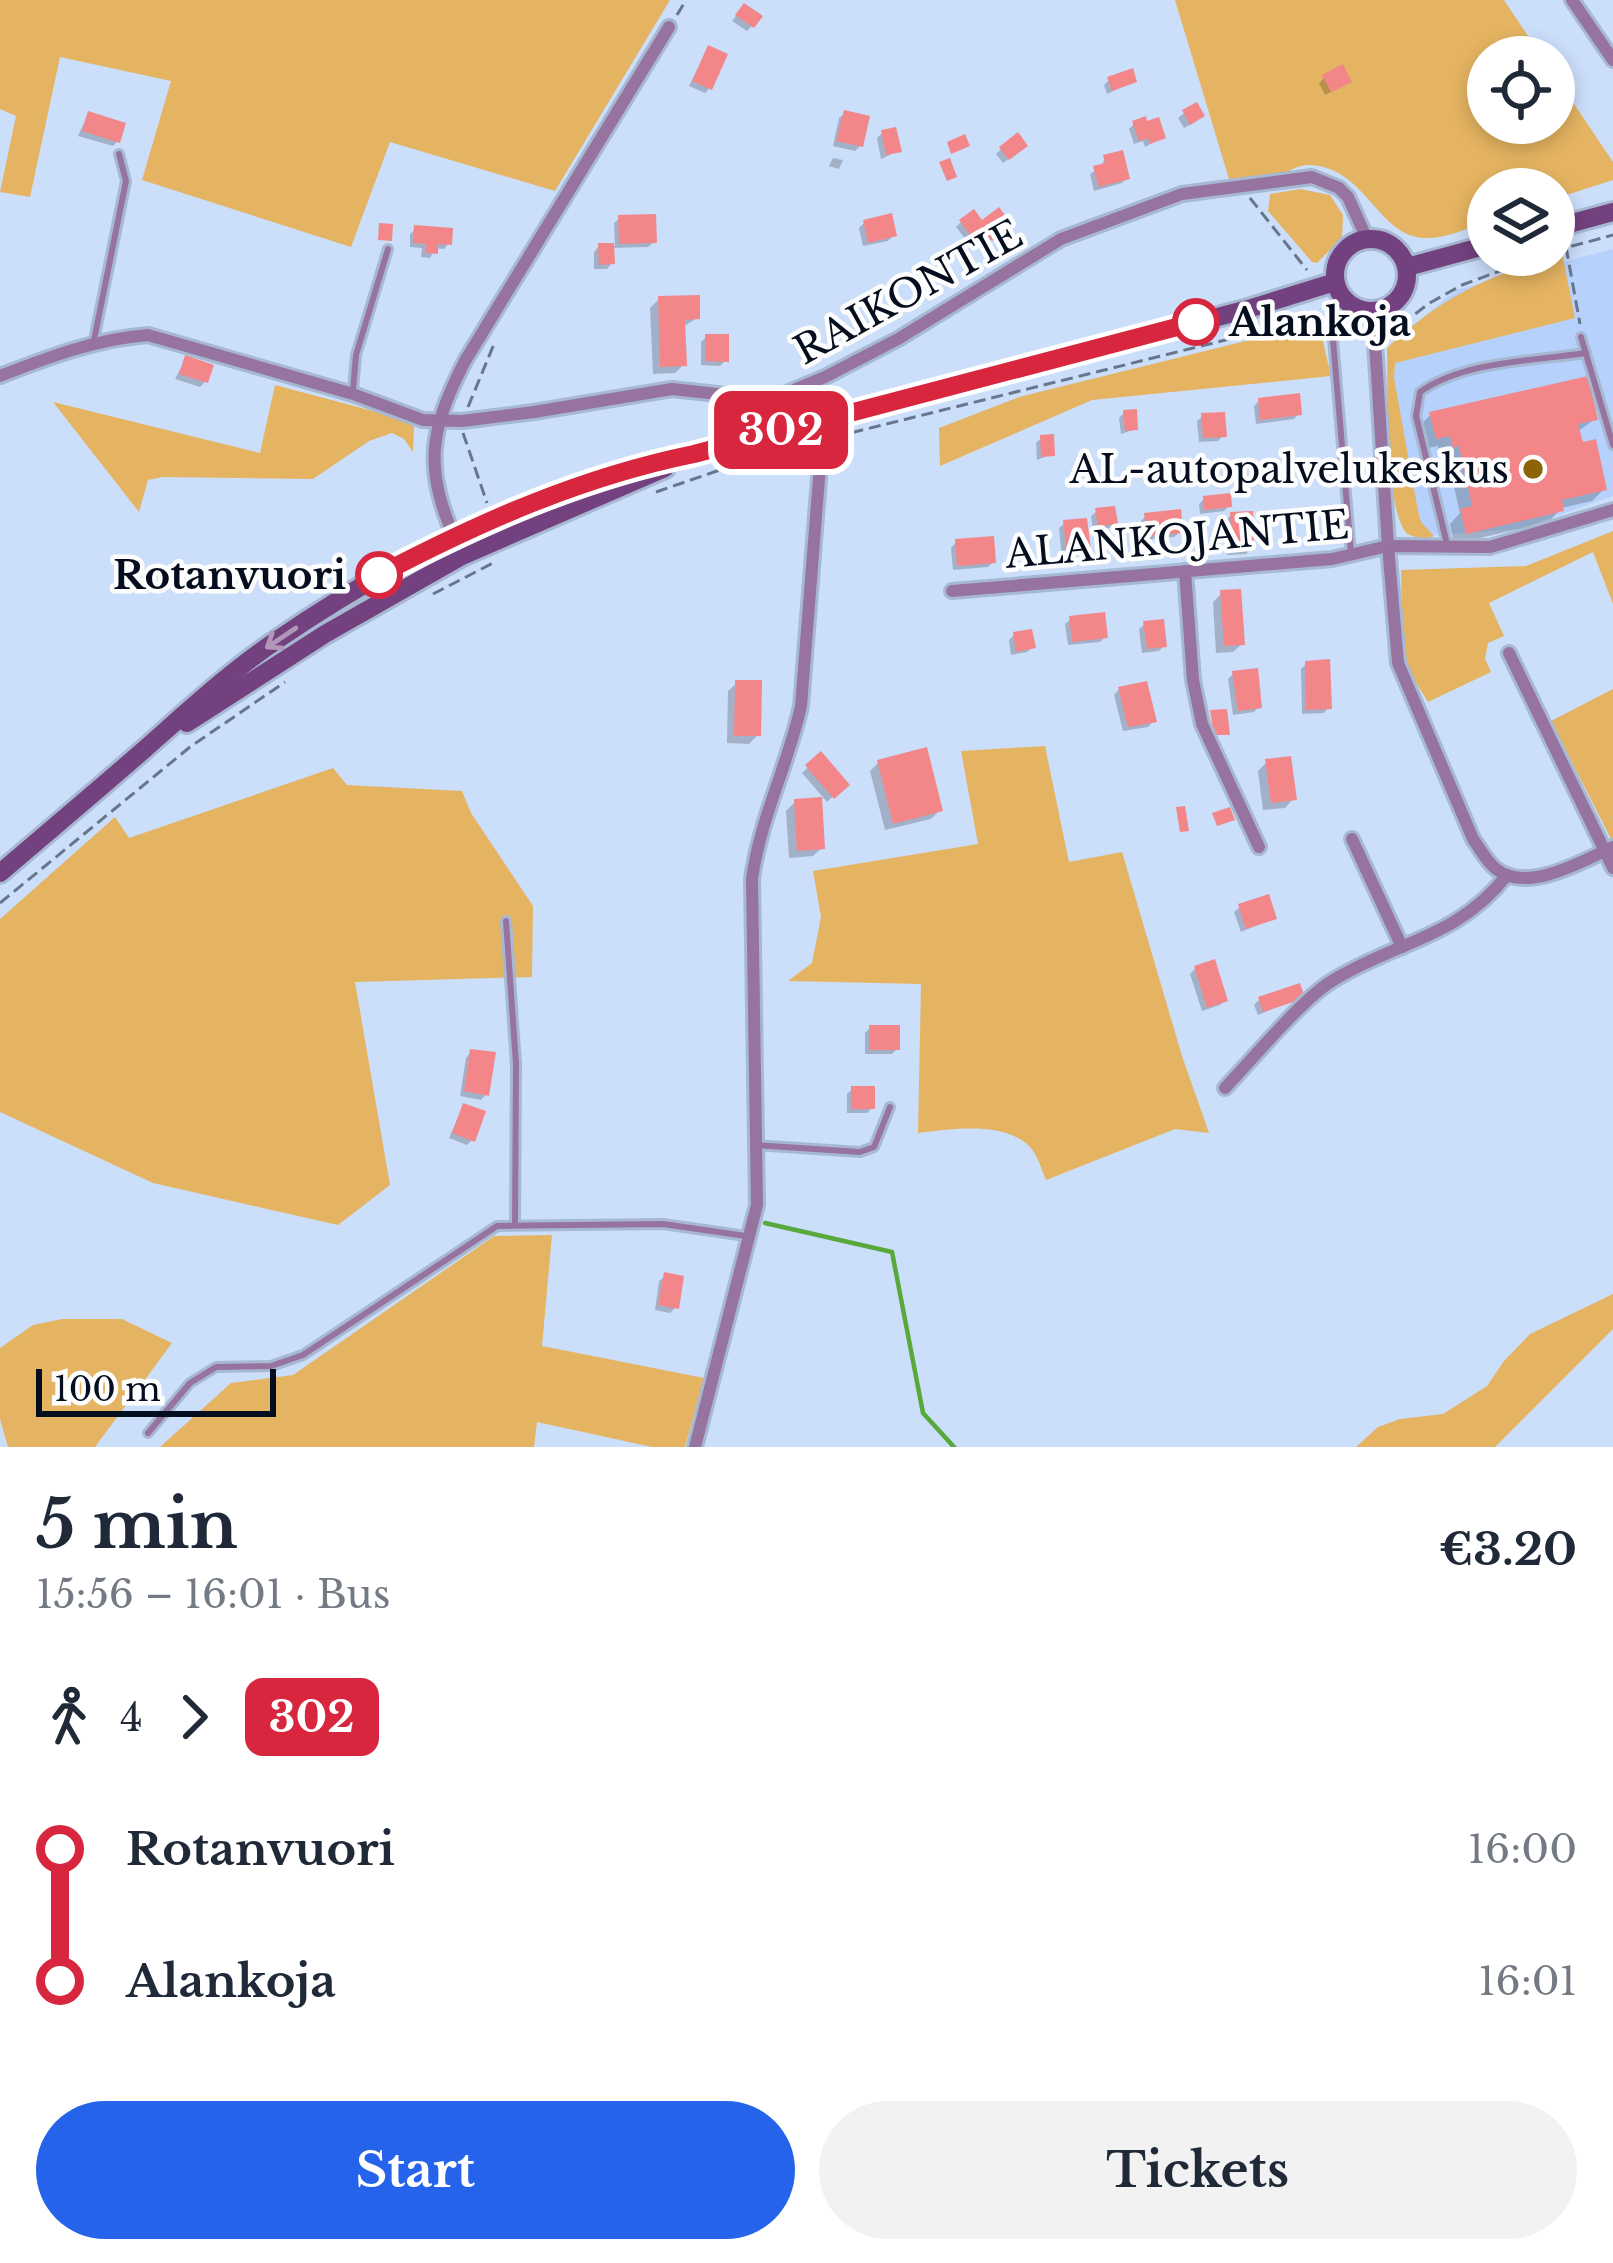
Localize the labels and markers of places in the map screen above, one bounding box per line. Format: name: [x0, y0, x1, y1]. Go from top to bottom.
place label: Alankoja: [1228, 298, 1411, 347]
marker: Alankoja: [1174, 300, 1218, 344]
place label: AL-autopalvelukeskus: [1068, 445, 1509, 494]
marker: AL-autopalvelukeskus: [1520, 456, 1546, 482]
place label: Rotanvuori: [113, 551, 346, 600]
marker: Rotanvuori: [357, 553, 401, 597]

